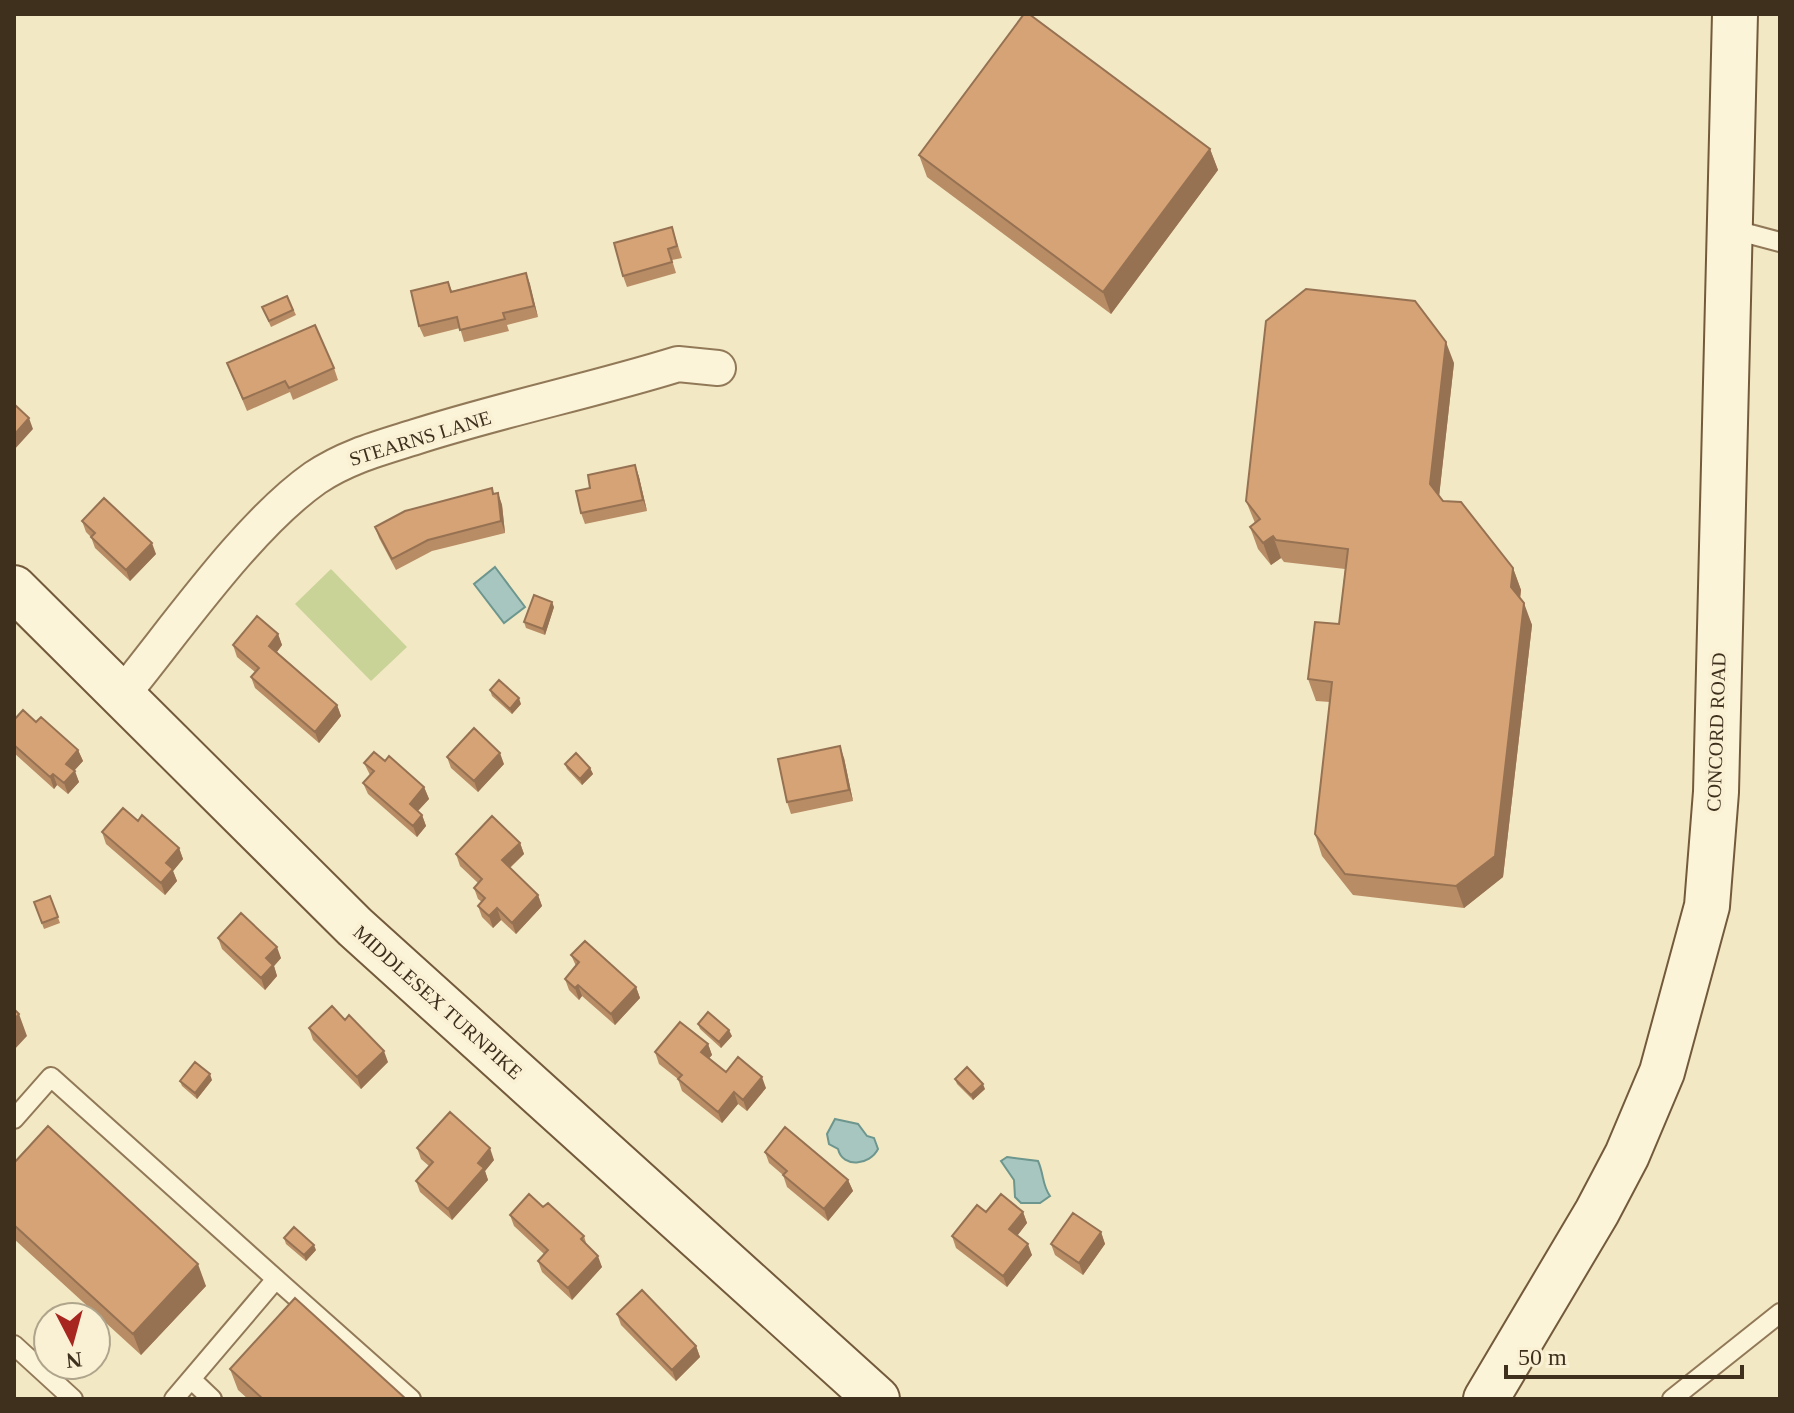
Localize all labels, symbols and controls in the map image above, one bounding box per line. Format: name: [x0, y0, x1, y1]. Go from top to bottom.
street label: STEARNS LANE: [346, 406, 494, 470]
street label: CONCORD ROAD: [1702, 652, 1730, 812]
street label: MIDDLESEX TURNPIKE: [349, 921, 527, 1083]
north arrow: [32, 1301, 112, 1381]
scale bar: [1506, 1329, 1742, 1379]
text: 50 m: [1518, 1344, 1567, 1370]
text: N: [65, 1347, 83, 1374]

